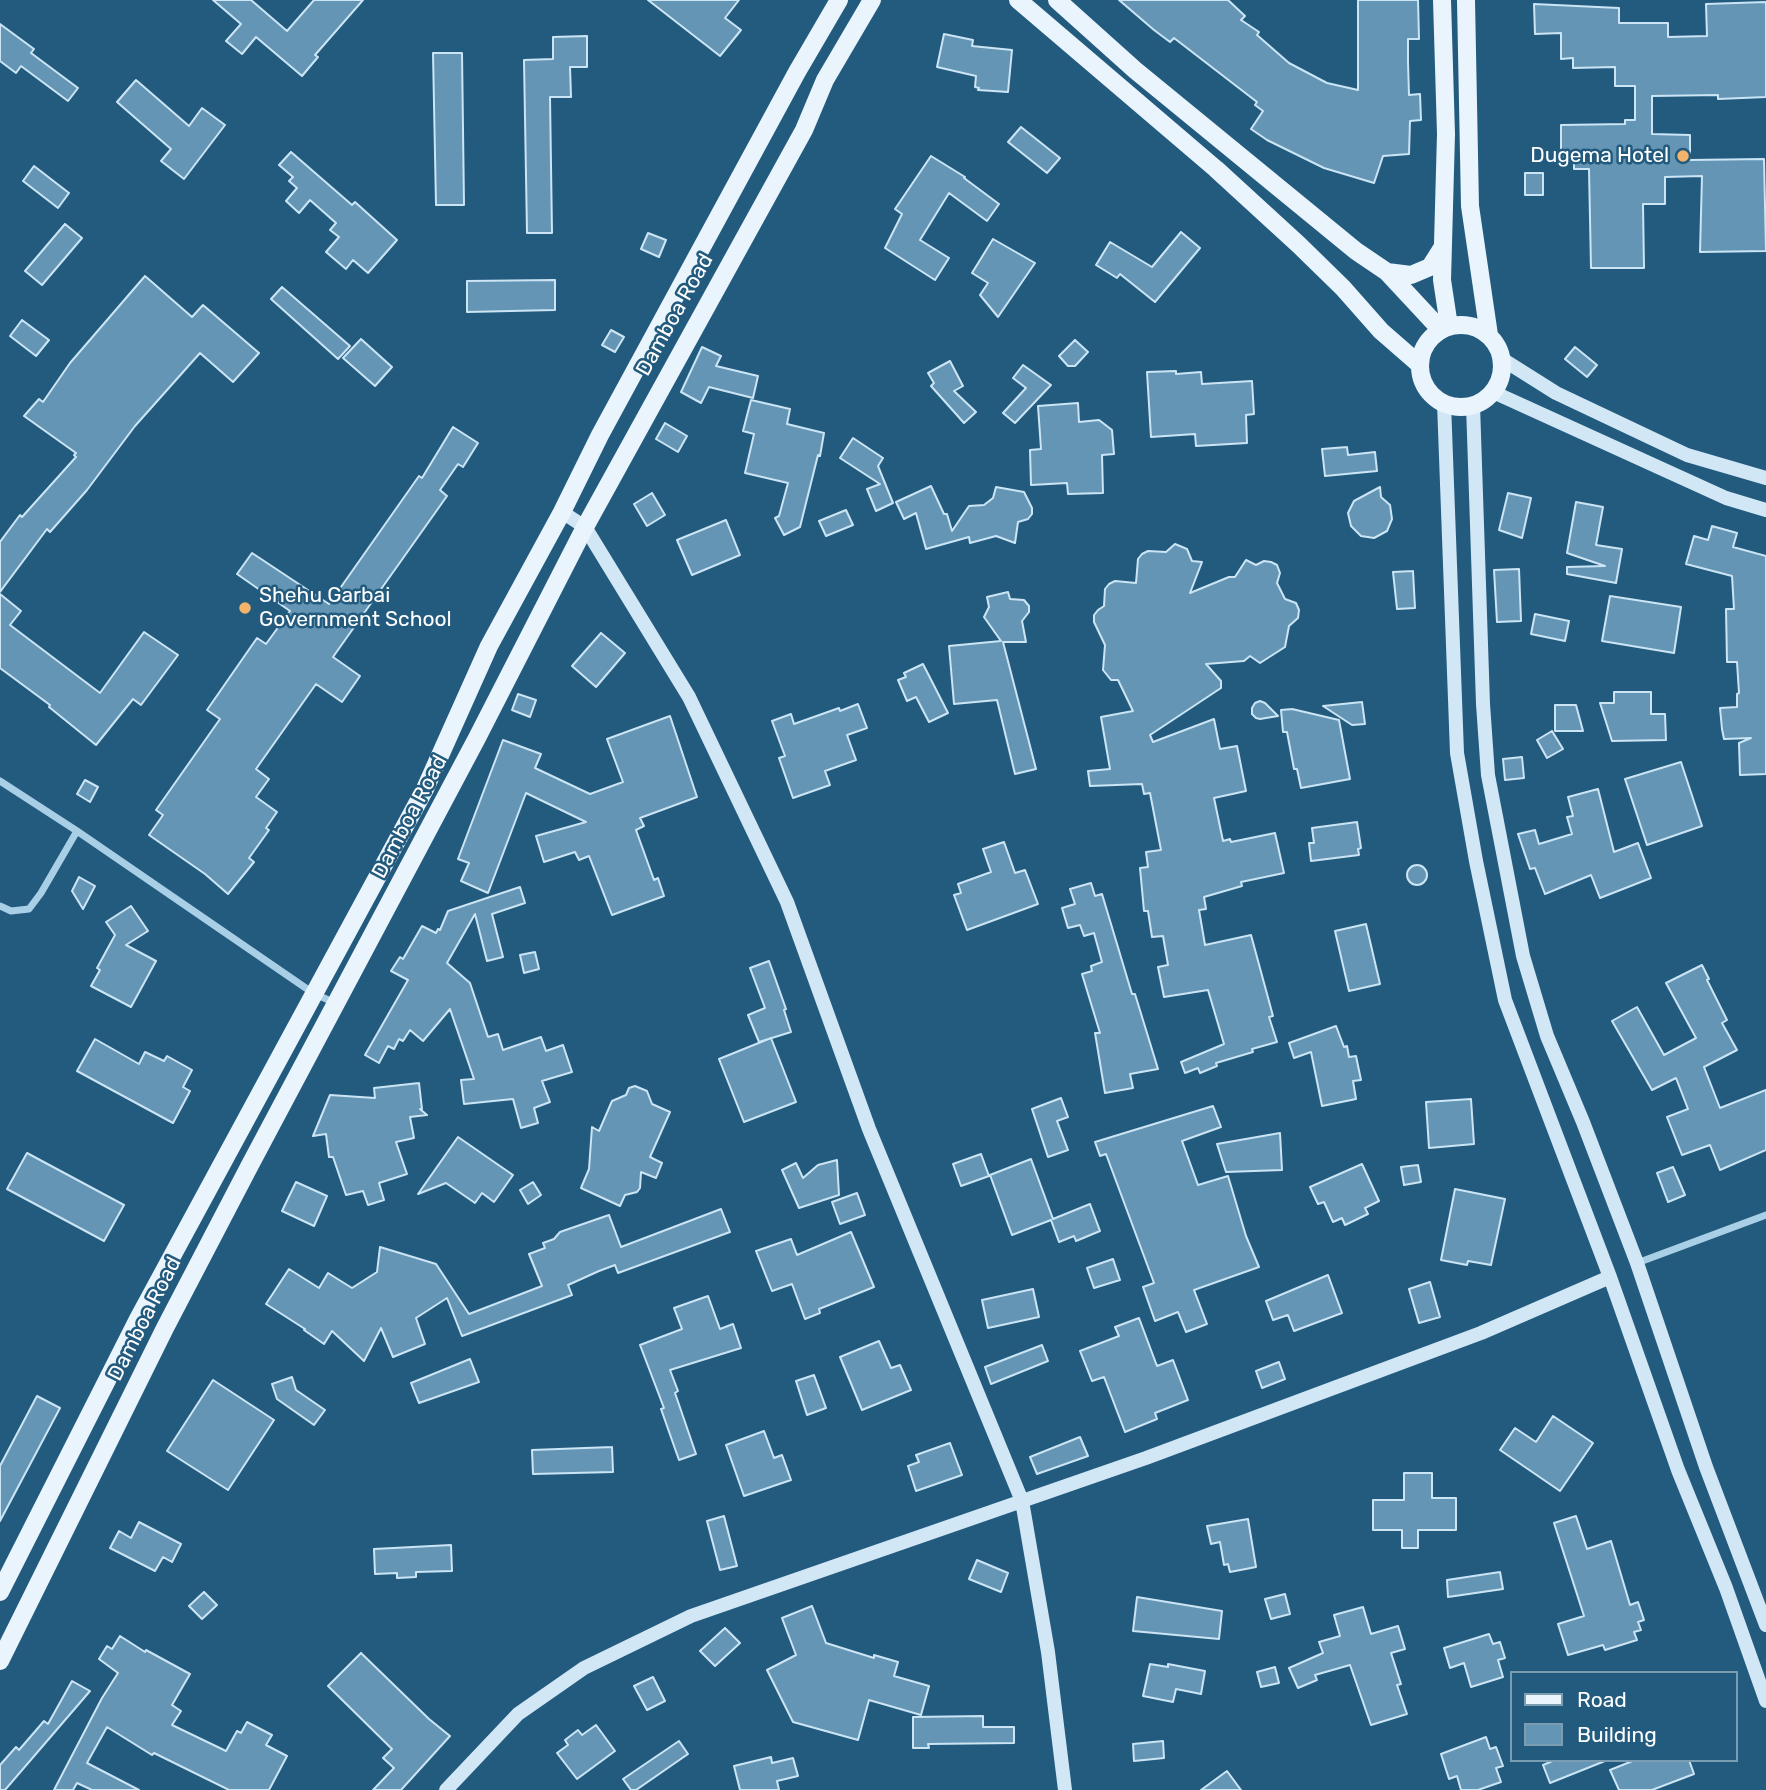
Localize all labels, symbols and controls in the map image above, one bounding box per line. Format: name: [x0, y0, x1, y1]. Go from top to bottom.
place label: Dugema Hotel: [1530, 143, 1669, 169]
marker: Dugema Hotel: [1675, 148, 1691, 164]
street label: Damboa Road: [631, 250, 719, 380]
place label: Shehu Garbai Government School: [259, 583, 452, 633]
marker: Shehu Garbai Government School: [237, 600, 253, 616]
street label: Damboa Road: [367, 751, 453, 883]
street label: Damboa Road: [103, 1253, 187, 1385]
legend: [1510, 1671, 1738, 1762]
text: Road: [1577, 1687, 1627, 1712]
text: Building: [1577, 1722, 1657, 1747]

